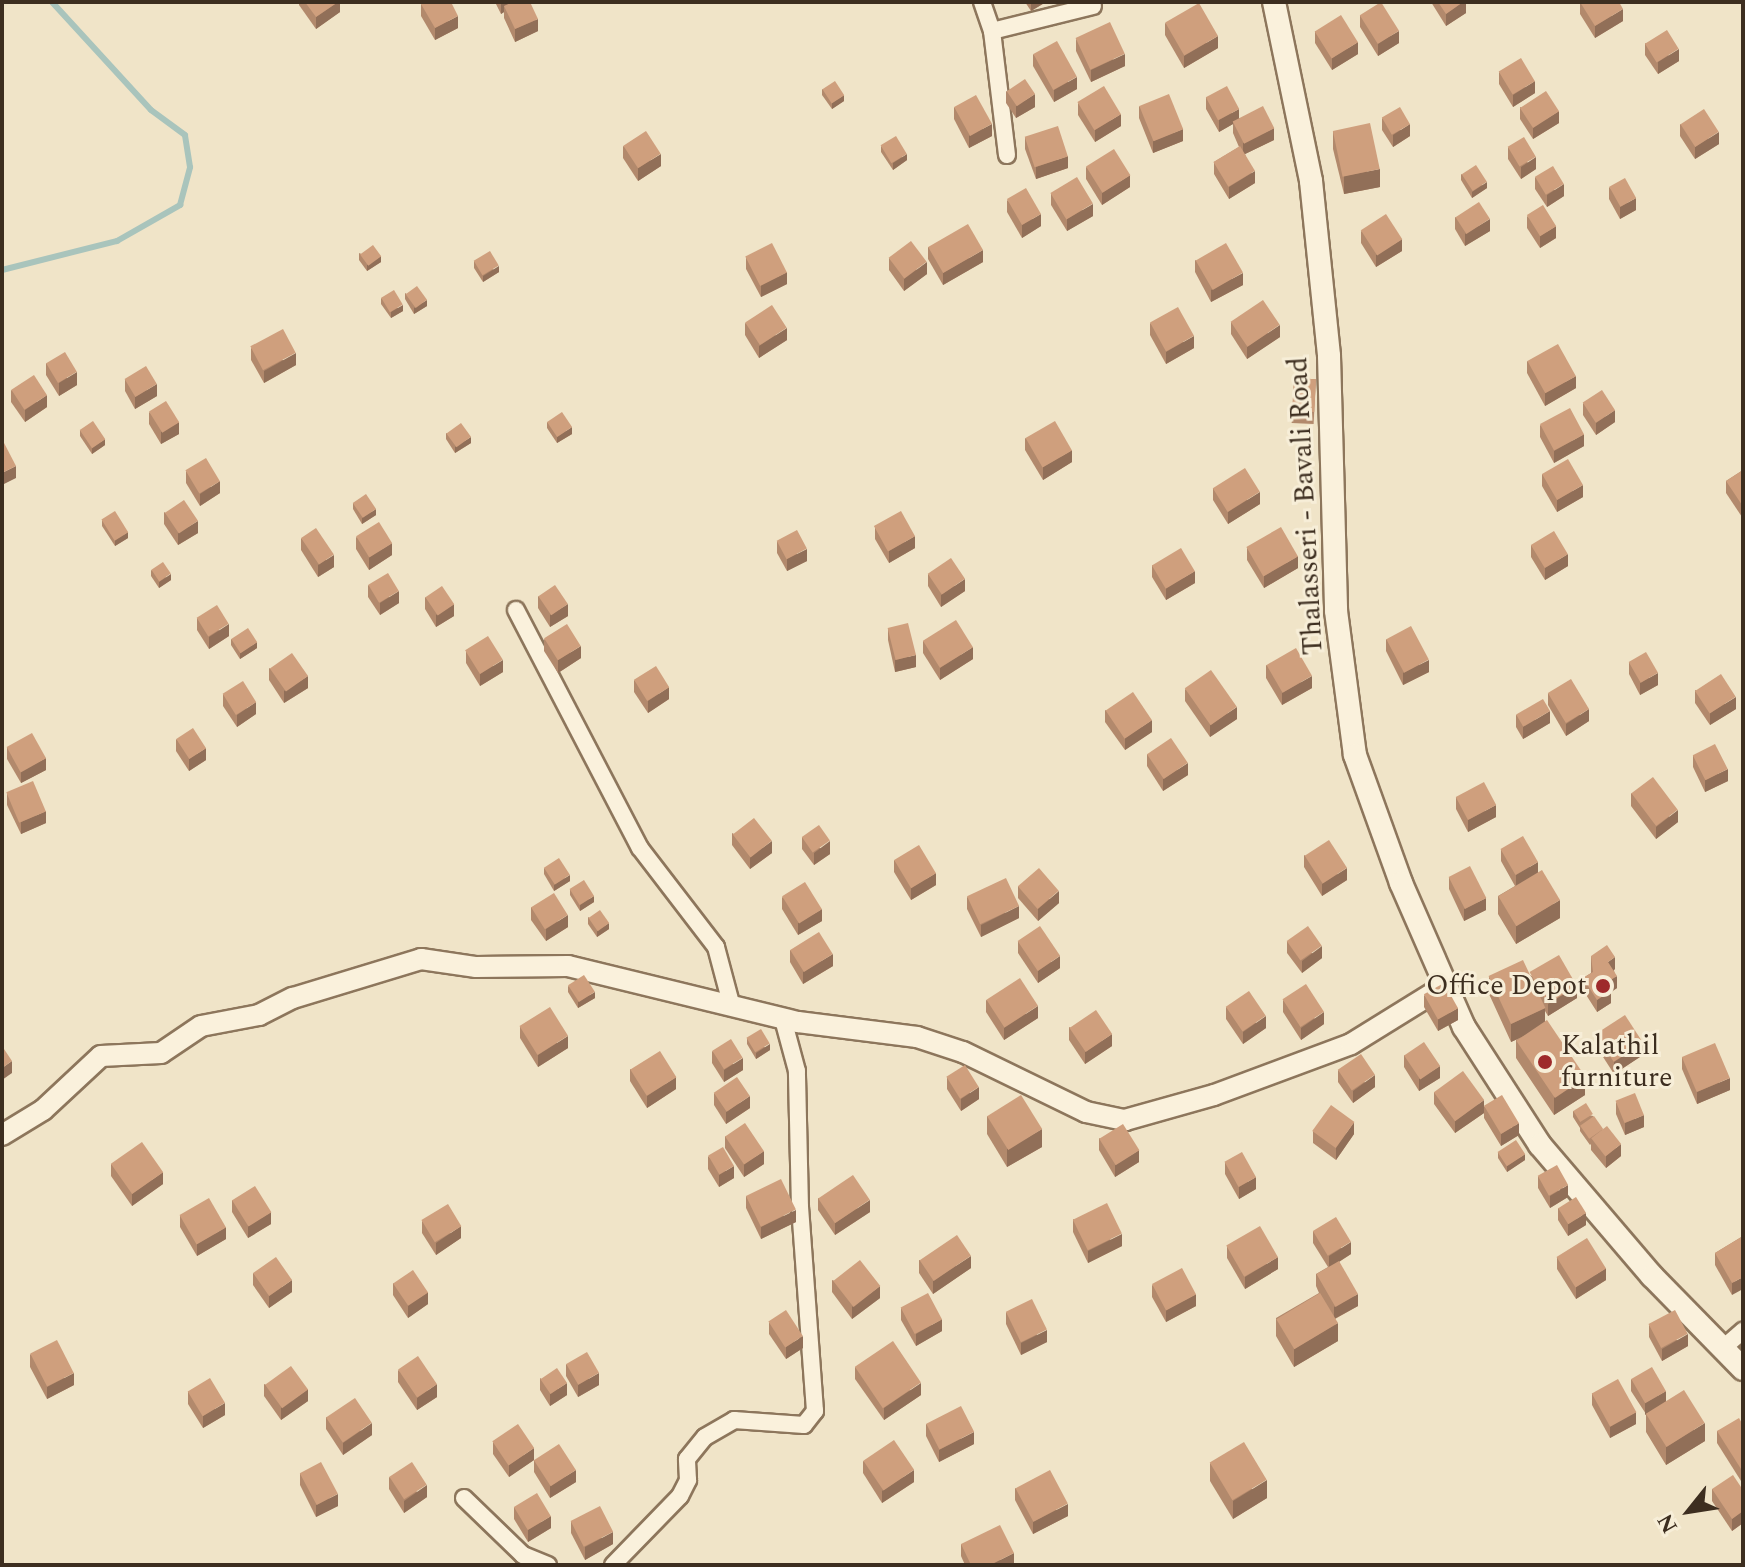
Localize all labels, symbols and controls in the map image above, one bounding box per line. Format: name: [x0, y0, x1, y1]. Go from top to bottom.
street label: Thalasseri - Bavali Road: [1281, 356, 1331, 656]
place label: Office Depot: [1426, 969, 1587, 1003]
marker: Office Depot: [1594, 977, 1612, 995]
place label: Kalathil furniture: [1561, 1029, 1673, 1095]
marker: Kalathil furniture: [1536, 1053, 1554, 1071]
north arrow: [1649, 1471, 1729, 1551]
text: N: [1649, 1507, 1687, 1539]

